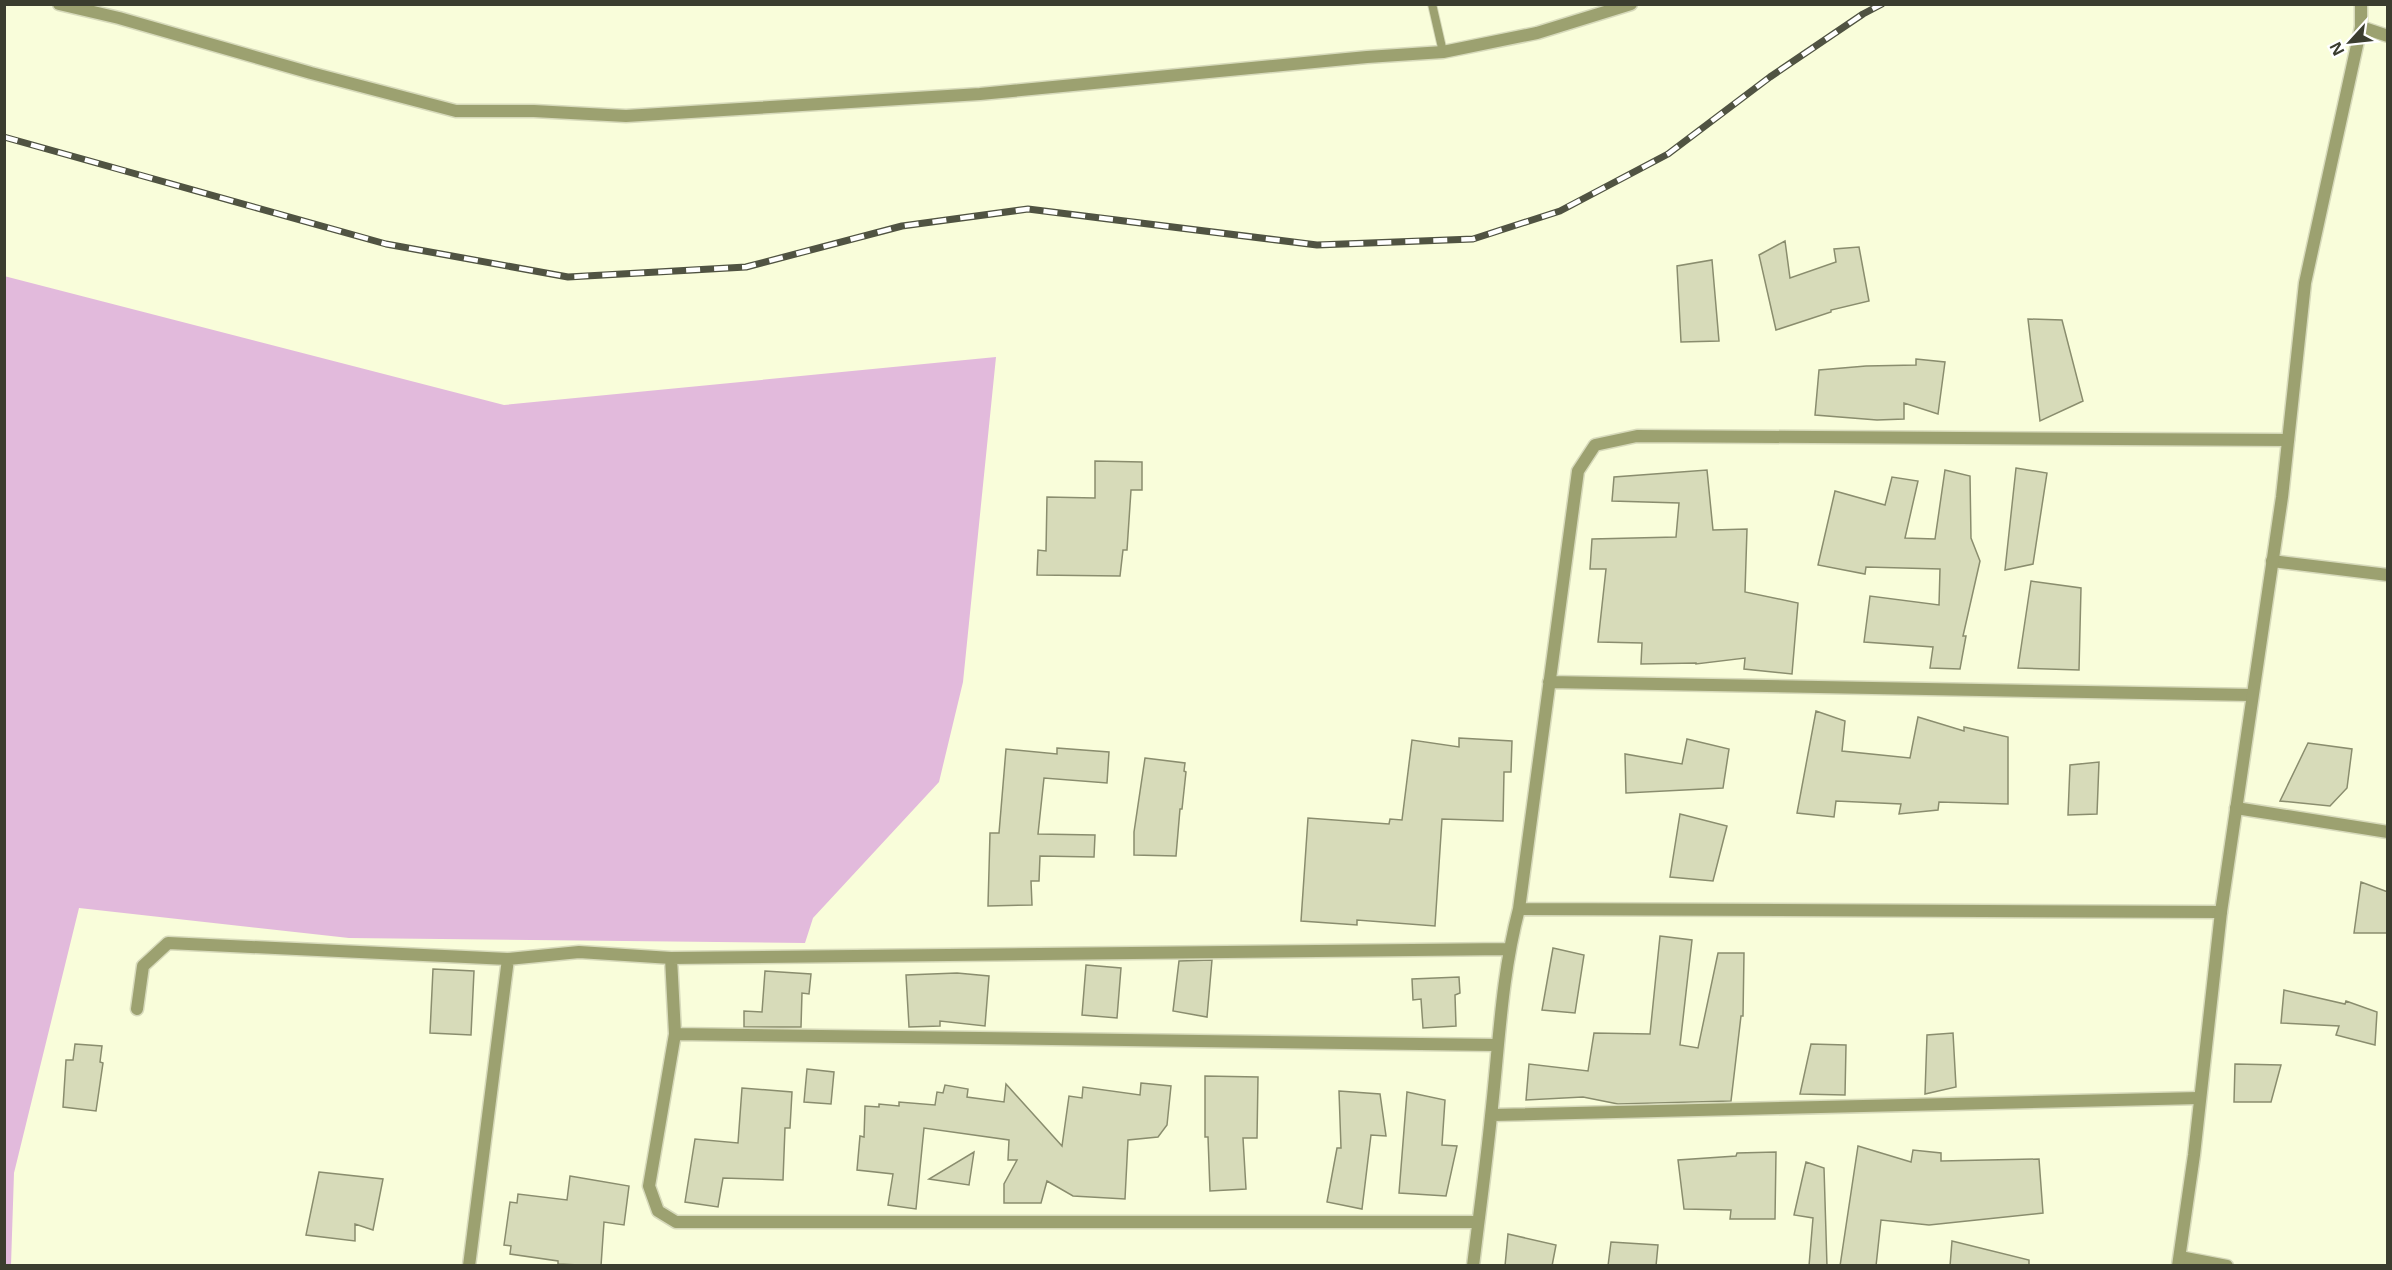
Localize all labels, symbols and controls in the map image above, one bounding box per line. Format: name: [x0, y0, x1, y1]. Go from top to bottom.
north arrow: [2320, 12, 2380, 72]
text: N: [2324, 38, 2349, 60]

